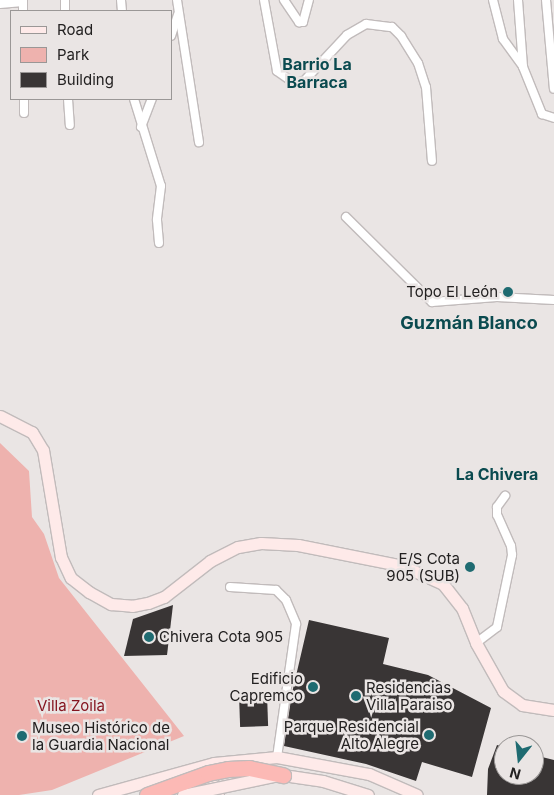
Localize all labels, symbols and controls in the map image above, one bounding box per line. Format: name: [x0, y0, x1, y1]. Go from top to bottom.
legend: [10, 10, 172, 100]
text: Road: [57, 20, 93, 39]
text: Park: [57, 45, 89, 64]
district label: Barrio La Barraca: [282, 54, 352, 92]
text: Building: [57, 70, 114, 89]
place label: Topo El León: [406, 283, 498, 301]
marker: Topo El León: [502, 286, 514, 298]
district label: Guzmán Blanco: [400, 312, 538, 334]
district label: La Chivera: [456, 464, 538, 484]
place label: E/S Cota 905 (SUB): [386, 549, 460, 584]
marker: E/S Cota 905 (SUB): [464, 561, 476, 573]
place label: Chivera Cota 905: [159, 628, 283, 646]
marker: Chivera Cota 905: [143, 631, 155, 643]
place label: Edificio Capremco: [230, 669, 303, 704]
place label: Residencias Villa Paraiso: [366, 678, 453, 713]
marker: Edificio Capremco: [307, 681, 319, 693]
marker: Residencias Villa Paraiso: [350, 690, 362, 702]
park label: Villa Zoila: [37, 697, 105, 715]
place label: Parque Residencial Alto Alegre: [284, 717, 419, 752]
place label: Museo Histórico de la Guardia Nacional: [32, 718, 170, 753]
marker: Parque Residencial Alto Alegre: [423, 729, 435, 741]
marker: Museo Histórico de la Guardia Nacional: [16, 730, 28, 742]
north arrow: [494, 735, 544, 785]
text: N: [508, 764, 522, 784]

